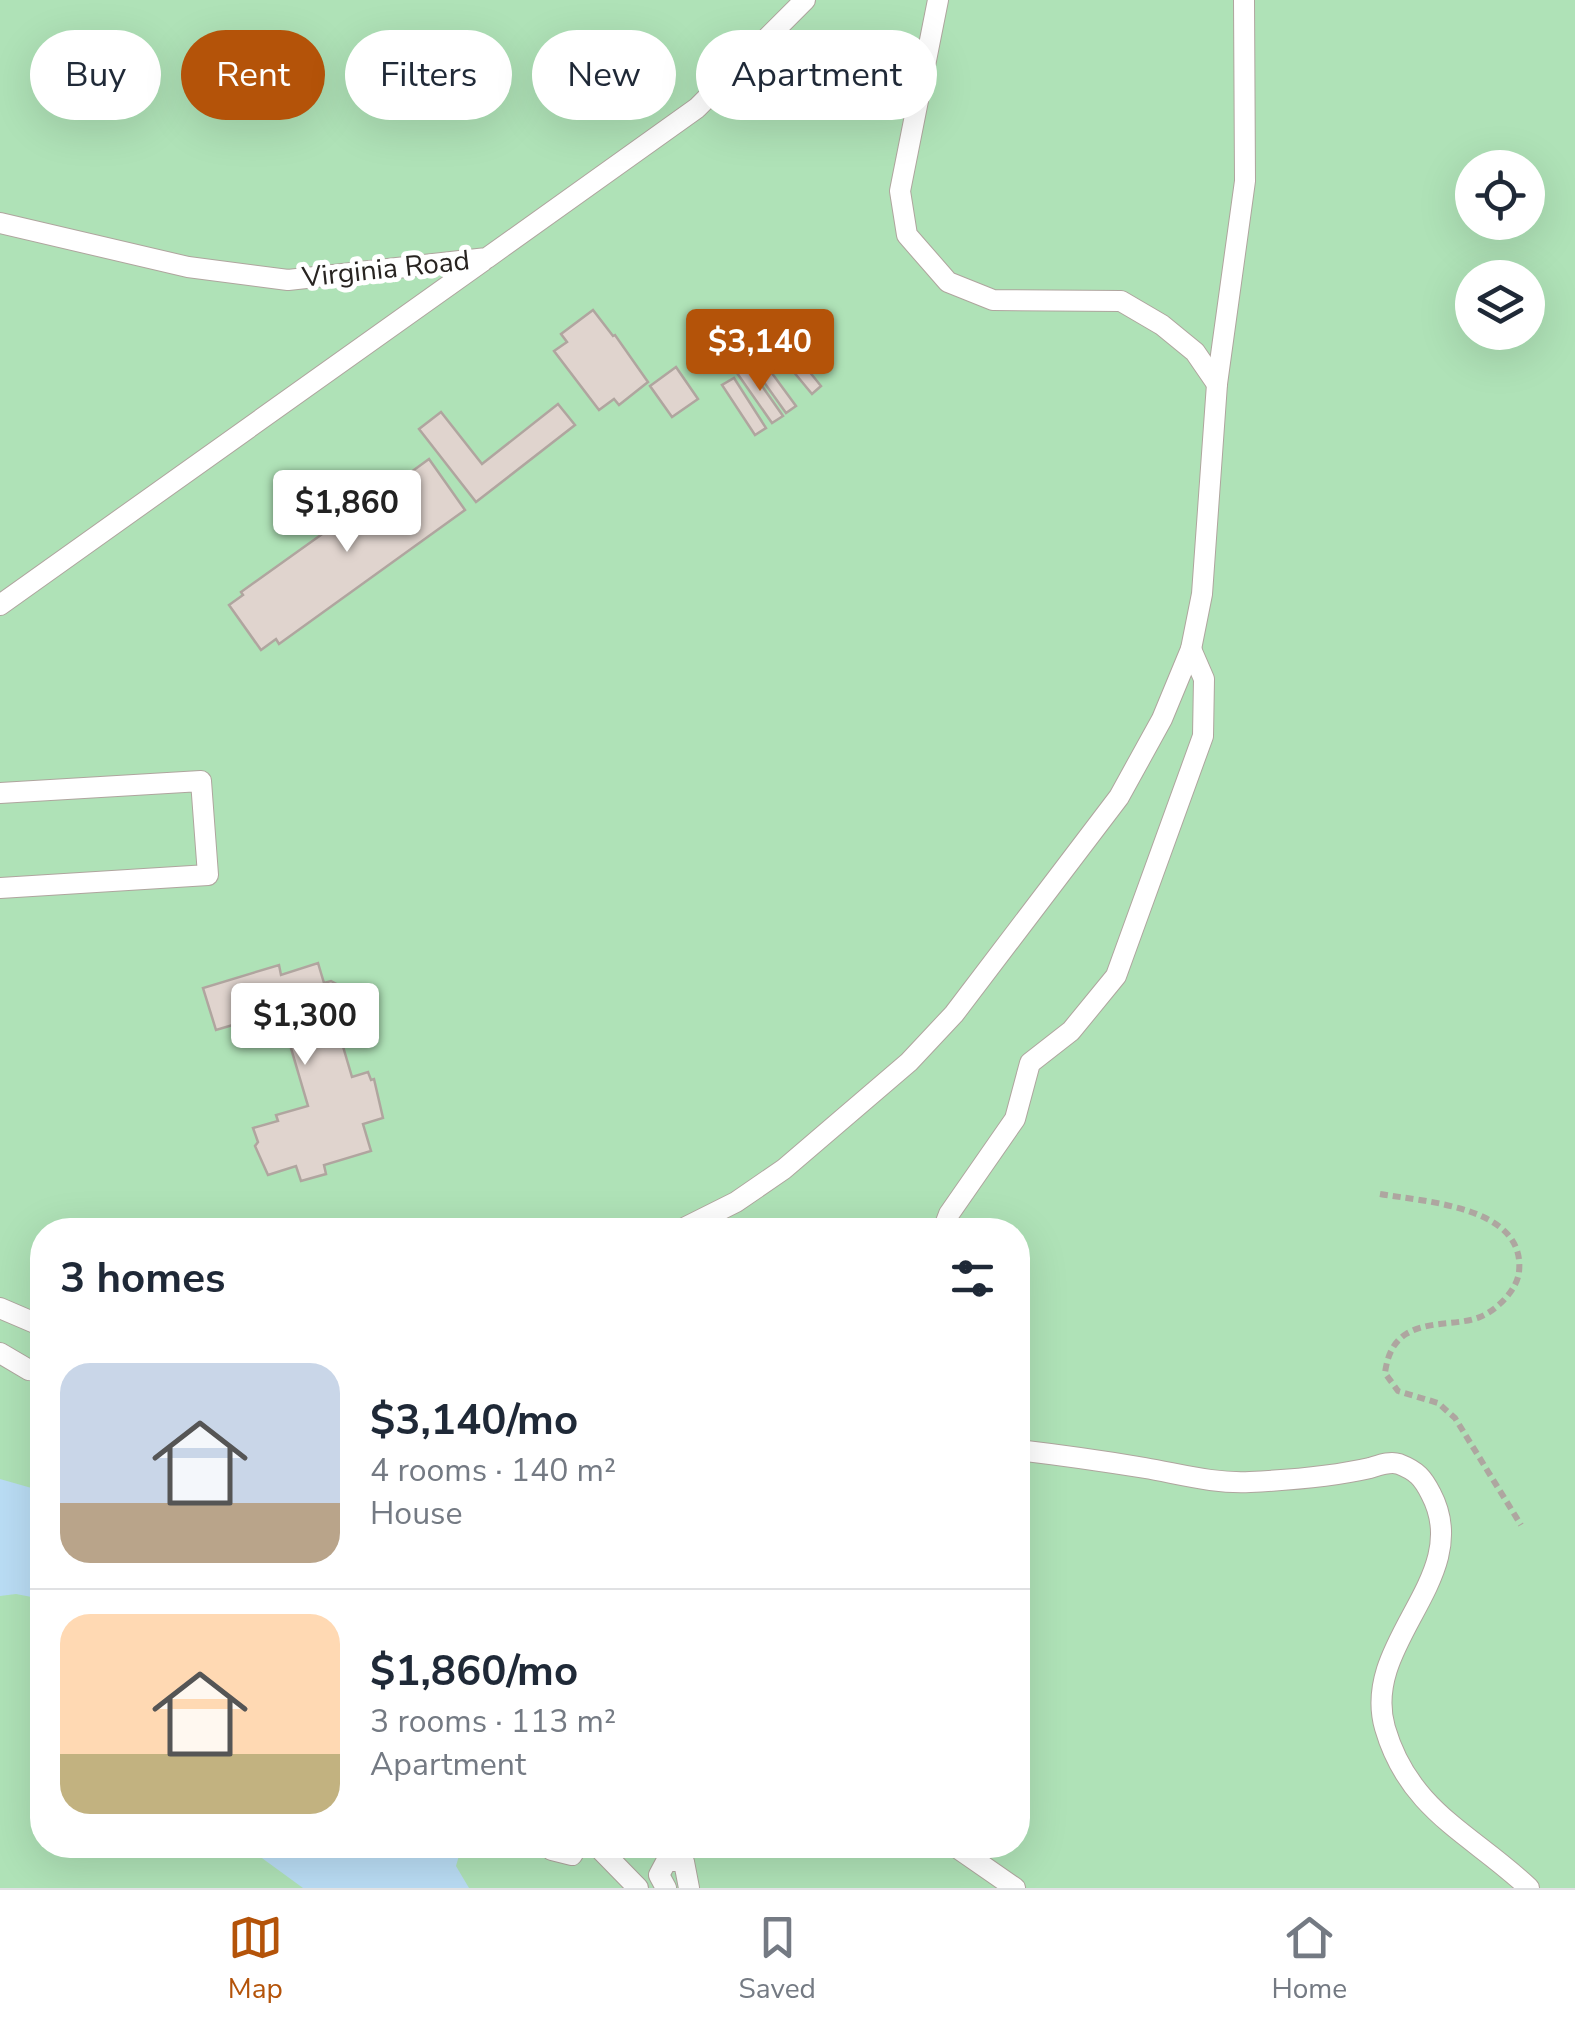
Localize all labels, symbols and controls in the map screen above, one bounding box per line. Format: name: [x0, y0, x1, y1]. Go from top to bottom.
chip: Buy: [30, 30, 161, 120]
chip: Rent: [181, 30, 325, 120]
chip: Filters: [345, 30, 512, 120]
chip: New: [532, 30, 676, 120]
chip: Apartment: [696, 30, 937, 120]
map controls: [1455, 150, 1545, 350]
button: locate: [1455, 150, 1545, 240]
street label: Virginia Road: [299, 241, 472, 297]
button: layers: [1455, 260, 1545, 350]
pin: $3,140: [679, 309, 841, 394]
text: $3,140: [708, 320, 812, 363]
pin: $1,860: [266, 470, 428, 555]
text: $1,860: [295, 481, 399, 524]
pin: $1,300: [224, 983, 386, 1068]
text: $1,300: [253, 994, 357, 1037]
text: 3 homes: [60, 1250, 225, 1307]
icon: filters: [945, 1251, 1000, 1306]
text: $3,140/mo: [370, 1392, 578, 1449]
icon: home: [140, 1403, 260, 1523]
text: 4 rooms · 140 m²: [370, 1449, 616, 1492]
text: House: [370, 1492, 463, 1535]
text: $1,860/mo: [370, 1643, 578, 1700]
icon: home: [140, 1654, 260, 1774]
text: 3 rooms · 113 m²: [370, 1700, 616, 1743]
text: Apartment: [370, 1743, 526, 1786]
tab: Map: [228, 1910, 283, 2008]
tab: Saved: [739, 1910, 816, 2008]
tab: Home: [1271, 1910, 1347, 2008]

